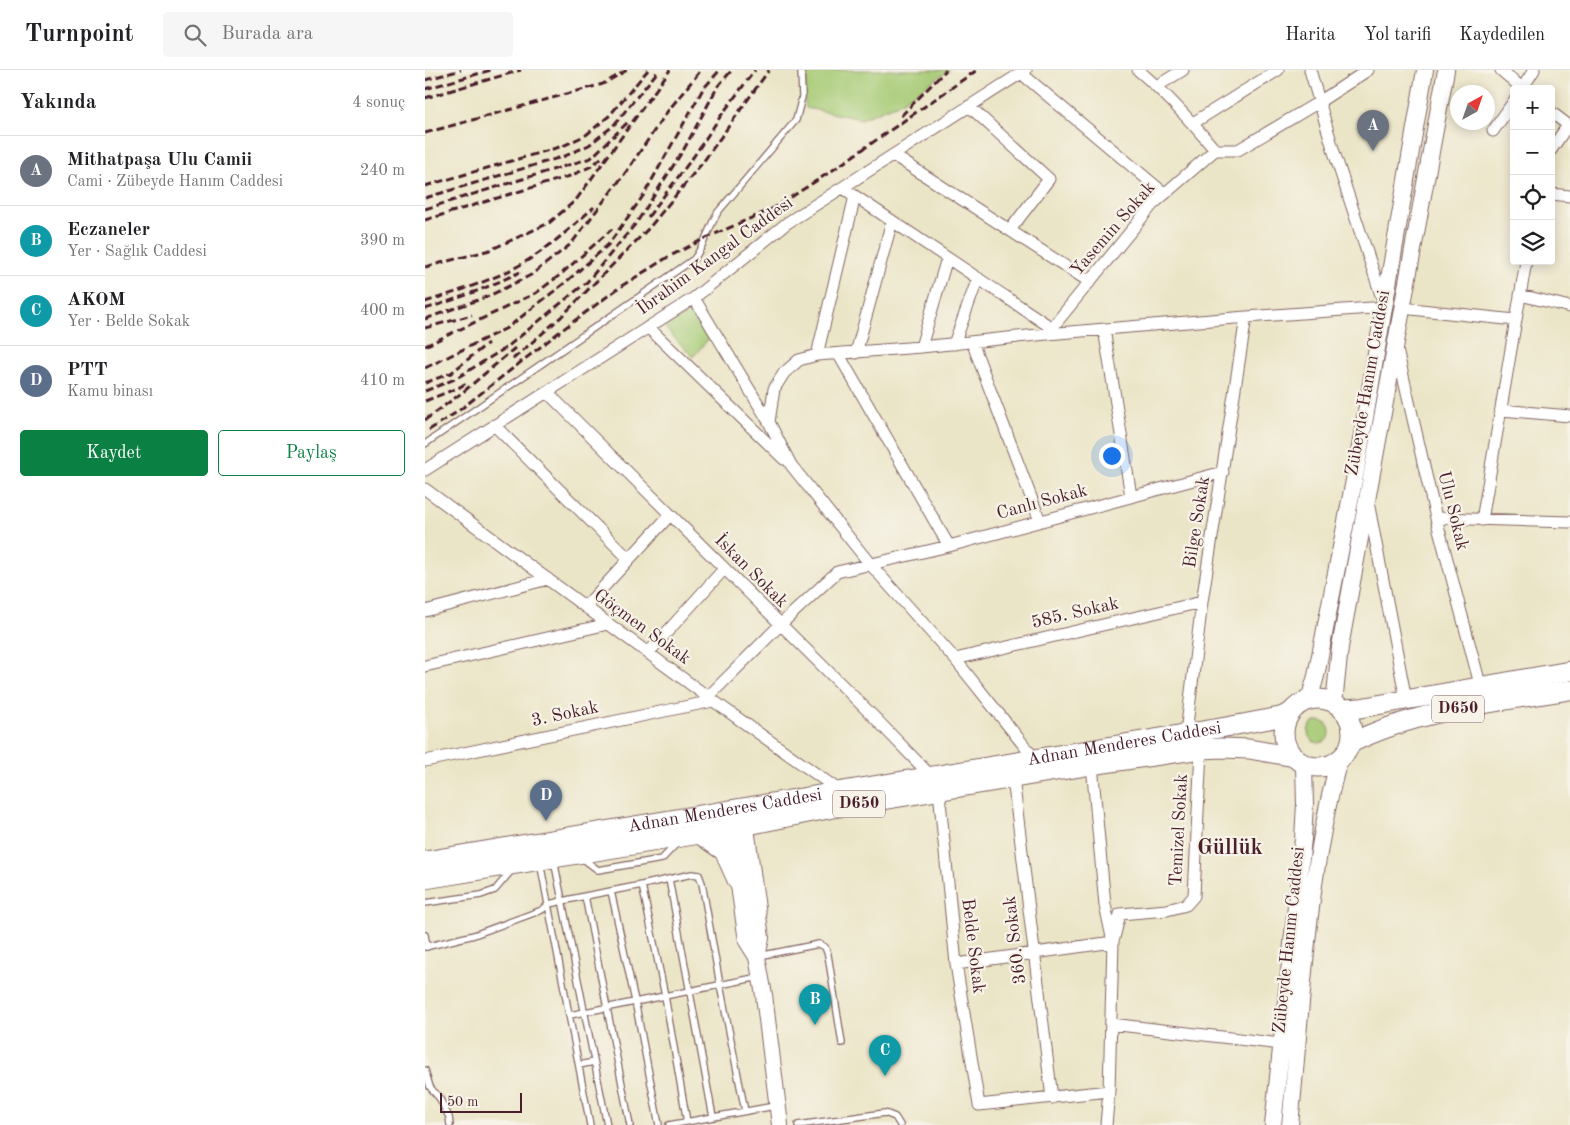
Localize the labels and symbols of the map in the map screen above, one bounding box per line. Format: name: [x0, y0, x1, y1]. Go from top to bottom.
north arrow: [1450, 85, 1495, 130]
pin: A: [1357, 110, 1389, 151]
street label: Yasemin Sokak: [1067, 178, 1159, 280]
street label: İbrahim Kangal Caddesi: [632, 191, 796, 319]
street label: Zübeyde Hanım Caddesi: [1343, 289, 1393, 477]
your location: [1099, 443, 1125, 469]
street label: Ulu Sokak: [1434, 469, 1472, 553]
street label: Bilge Sokak: [1181, 475, 1213, 569]
street label: Canlı Sokak: [995, 481, 1089, 523]
street label: İskan Sokak: [711, 529, 793, 611]
street label: Göçmen Sokak: [590, 586, 694, 668]
street label: 585. Sokak: [1030, 594, 1120, 632]
road number: D650: [1432, 696, 1484, 722]
street label: 3. Sokak: [530, 698, 600, 730]
street label: Adnan Menderes Caddesi: [1026, 719, 1223, 769]
street label: Temizel Sokak: [1167, 773, 1191, 887]
pin: D: [530, 780, 562, 821]
street label: Adnan Menderes Caddesi: [626, 786, 823, 836]
road number: D650: [833, 791, 885, 818]
district label: Güllük: [1197, 837, 1263, 859]
street label: Zübeyde Hanım Caddesi: [1270, 845, 1308, 1034]
street label: 360. Sokak: [1001, 895, 1029, 985]
street label: Belde Sokak: [958, 897, 988, 995]
pin: B: [799, 984, 831, 1025]
pin: C: [869, 1035, 901, 1076]
scale bar: [440, 1090, 523, 1113]

